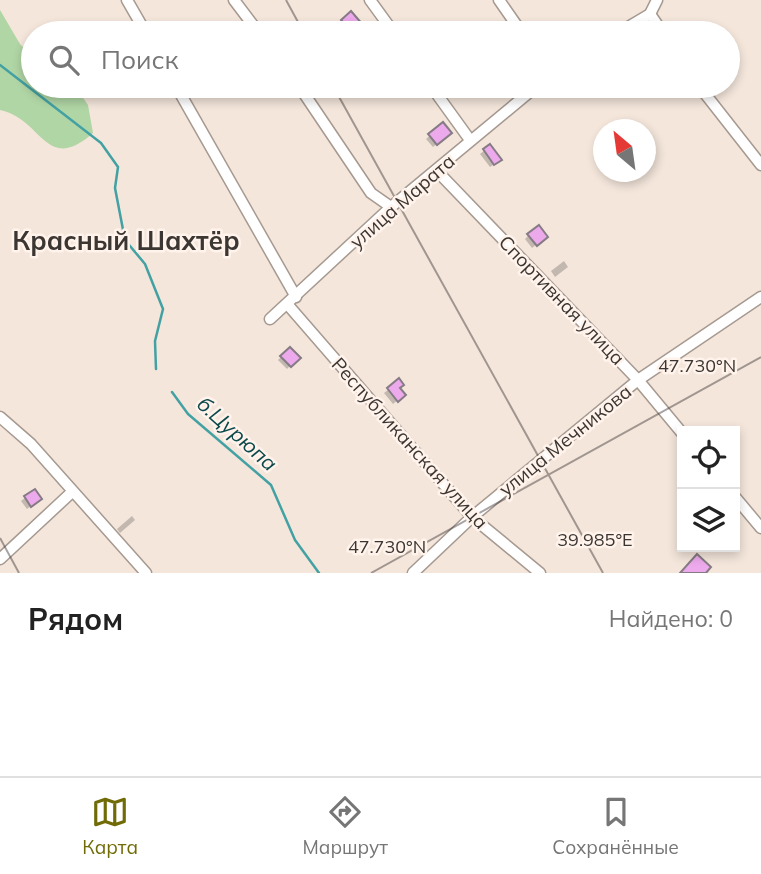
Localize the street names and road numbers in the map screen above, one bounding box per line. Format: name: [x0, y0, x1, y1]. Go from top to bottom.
street label: улица Марата: [344, 149, 460, 253]
street label: Спортивная улица: [494, 230, 630, 370]
street label: Республиканская улица: [327, 352, 493, 534]
street label: улица Мечникова: [494, 379, 636, 501]

